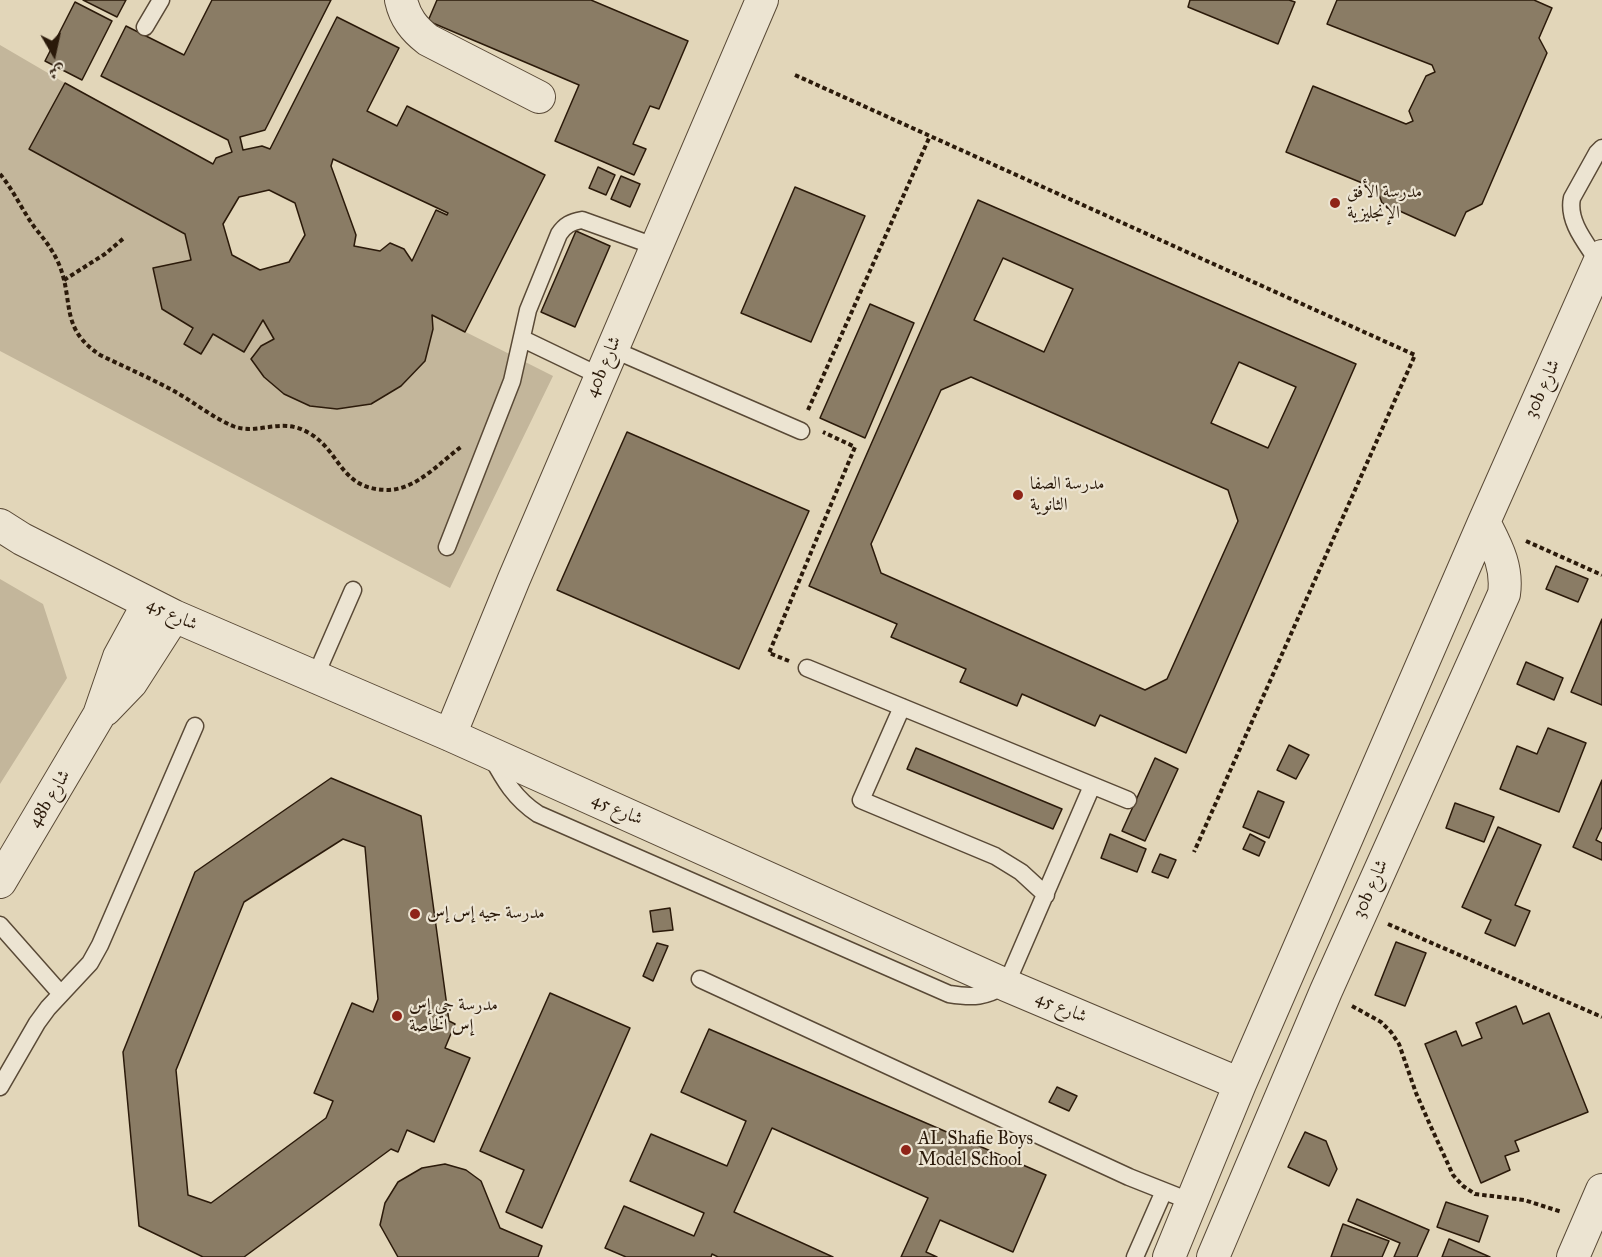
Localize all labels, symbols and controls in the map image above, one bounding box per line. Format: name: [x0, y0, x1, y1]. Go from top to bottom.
north arrow: [24, 24, 84, 84]
text: ش: [48, 62, 66, 83]
place label: مدرسة الأفق الإنجليزية: [1347, 182, 1422, 224]
marker: مدرسة الأفق الإنجليزية: [1328, 196, 1342, 210]
street label: 40b شارع: [581, 333, 627, 401]
street label: 30b شارع: [1521, 356, 1565, 422]
place label: مدرسة الصفا الثانوية: [1030, 474, 1105, 516]
marker: مدرسة الصفا الثانوية: [1011, 488, 1025, 502]
street label: شارع 45: [143, 594, 201, 636]
street label: 48b شارع: [24, 766, 76, 832]
street label: شارع 45: [588, 789, 646, 831]
street label: 30b شارع: [1349, 856, 1393, 922]
place label: مدرسة جيه إس إس: [427, 903, 545, 925]
marker: مدرسة جيه إس إس: [408, 907, 422, 921]
street label: شارع 45: [1032, 988, 1090, 1028]
place label: مدرسة جي إس إس الخاصة: [409, 995, 498, 1038]
marker: مدرسة جي إس إس الخاصة: [390, 1009, 404, 1023]
place label: AL Shafie Boys Model School: [918, 1129, 1033, 1172]
marker: AL Shafie Boys Model School: [899, 1143, 913, 1157]

